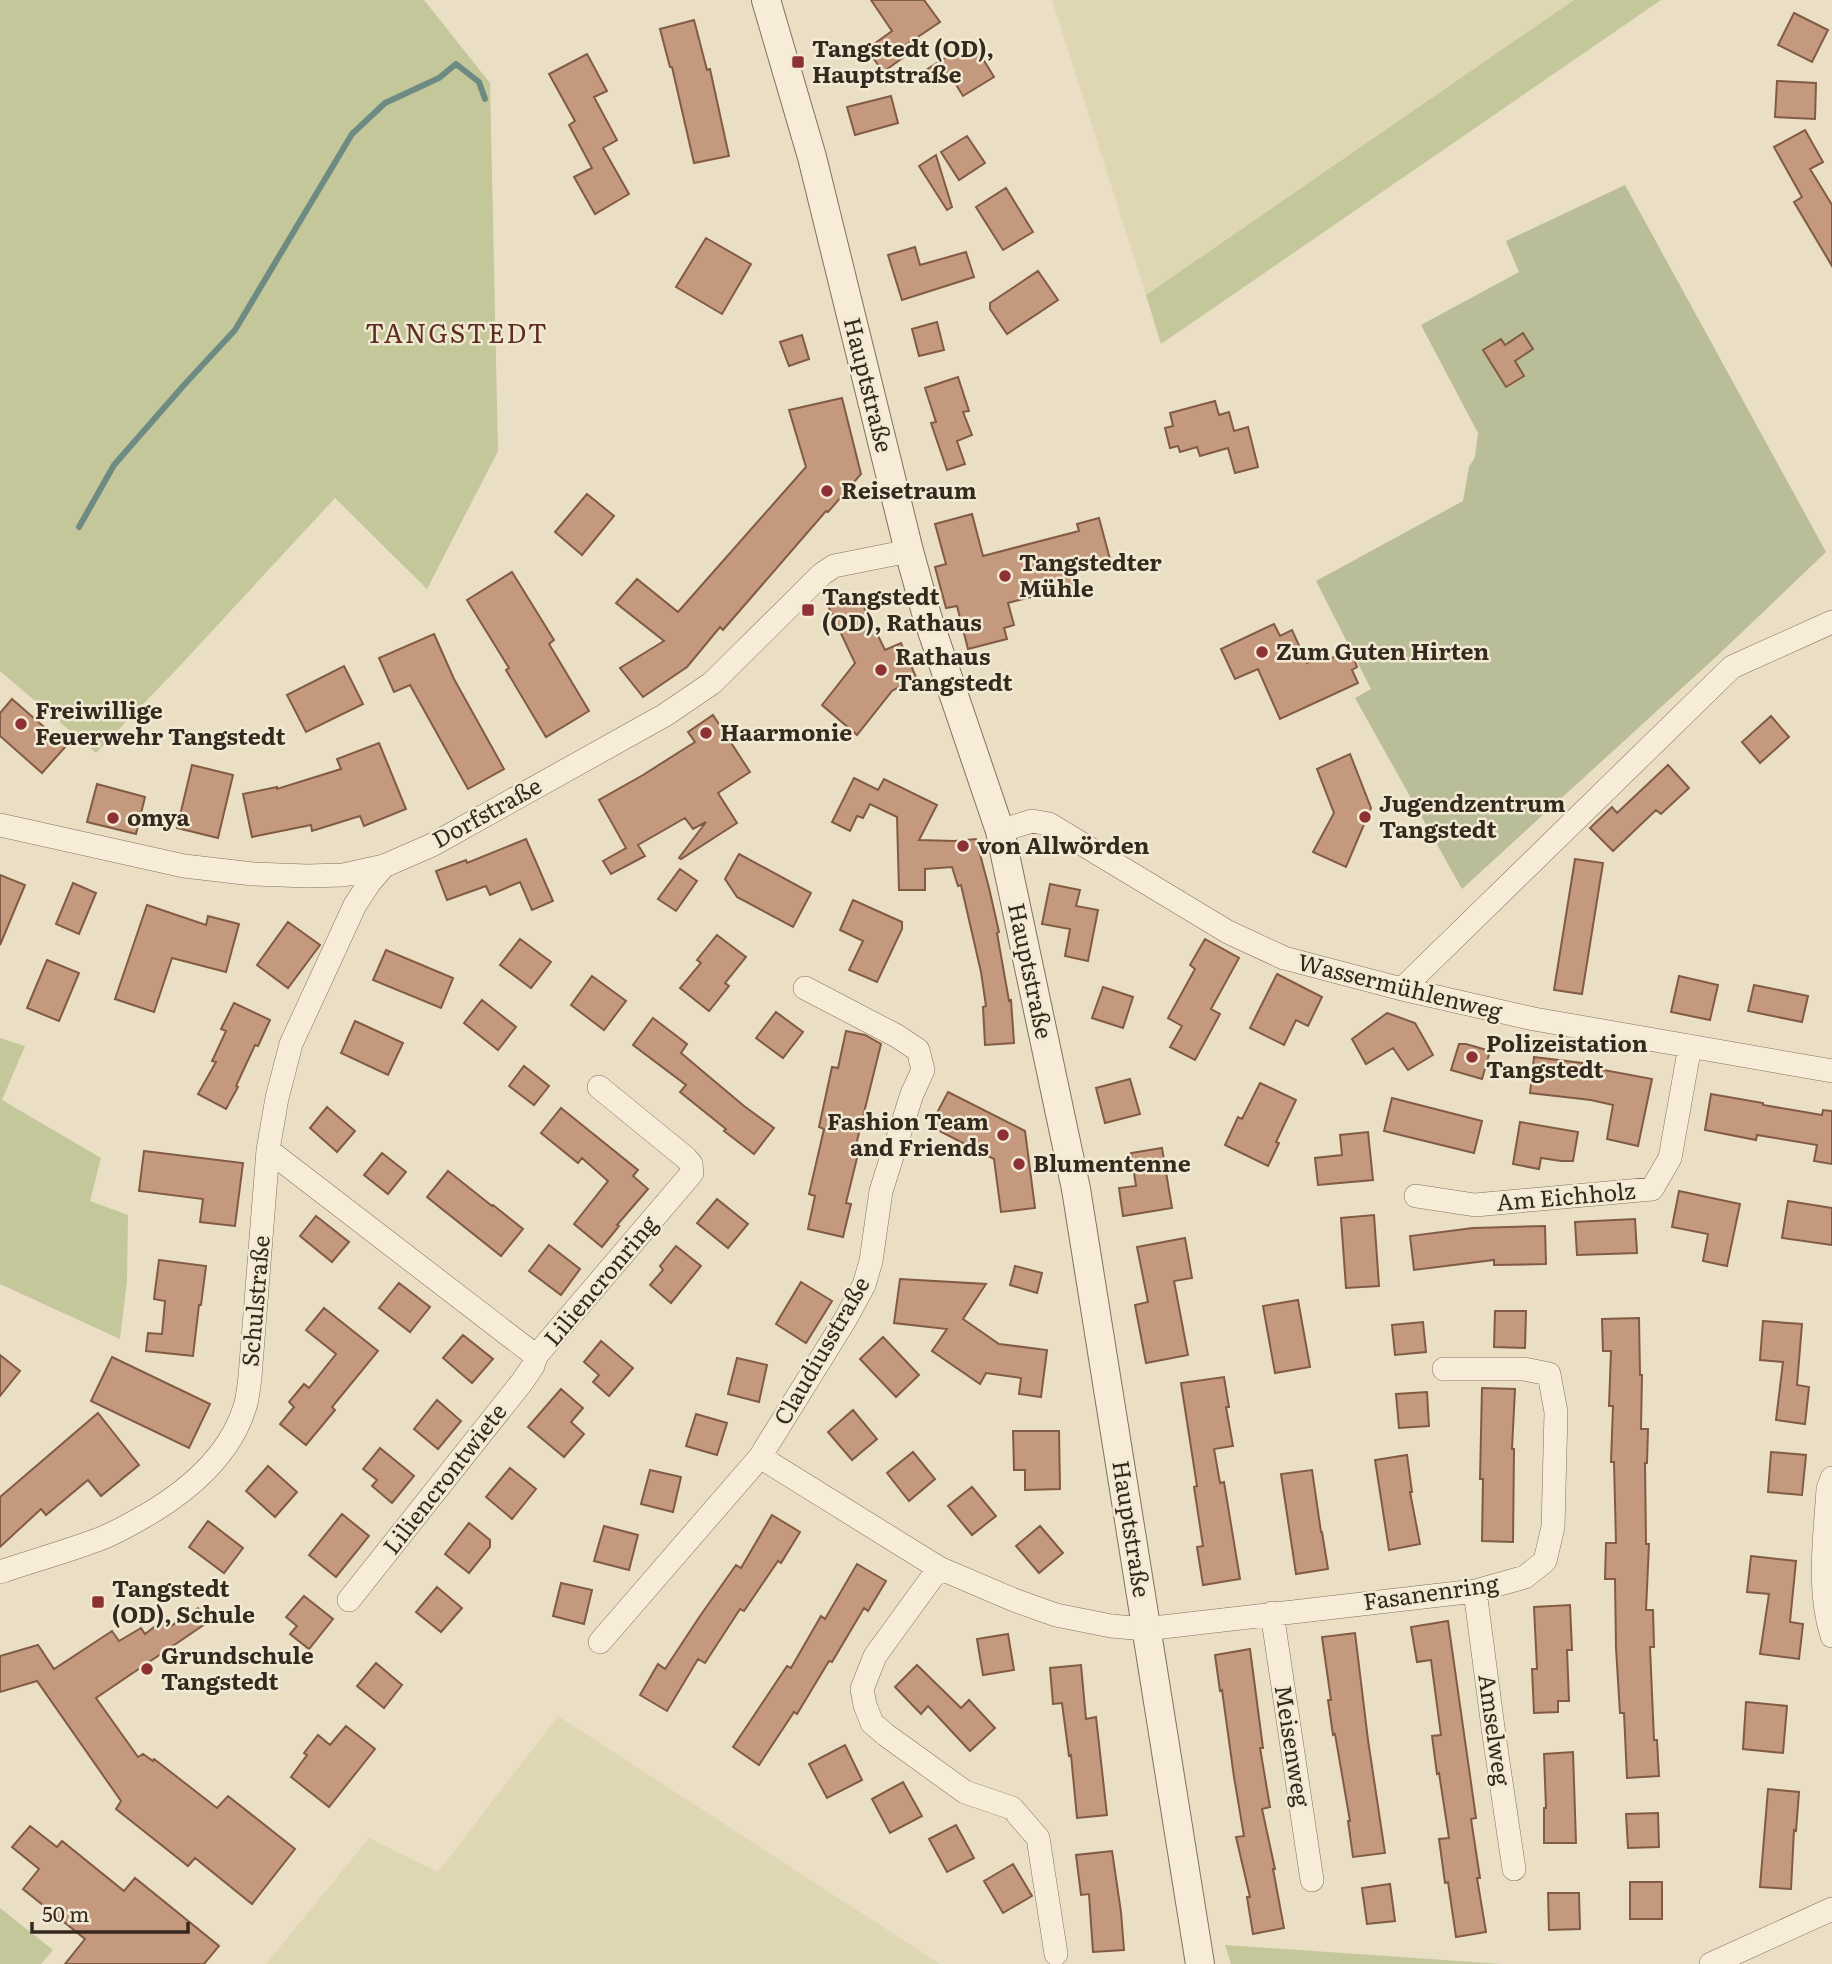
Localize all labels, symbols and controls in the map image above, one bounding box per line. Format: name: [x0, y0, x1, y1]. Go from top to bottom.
place label: Tangstedt (OD), Hauptstraße: [812, 30, 994, 90]
marker: Tangstedt (OD), Hauptstraße: [790, 54, 806, 70]
district label: TANGSTEDT: [365, 312, 549, 351]
street label: Hauptstraße: [837, 313, 903, 456]
place label: Reisetraum: [841, 472, 977, 506]
marker: Reisetraum: [819, 483, 835, 499]
place label: Tangstedter Mühle: [1019, 544, 1162, 604]
marker: Tangstedter Mühle: [997, 568, 1013, 584]
place label: Tangstedt (OD), Rathaus: [822, 578, 982, 638]
marker: Tangstedt (OD), Rathaus: [800, 602, 816, 618]
place label: Zum Guten Hirten: [1276, 633, 1489, 667]
place label: Rathaus Tangstedt: [895, 638, 1013, 698]
marker: Zum Guten Hirten: [1254, 644, 1270, 660]
marker: Rathaus Tangstedt: [873, 662, 889, 678]
place label: Freiwillige Feuerwehr Tangstedt: [35, 692, 286, 752]
place label: Haarmonie: [720, 714, 852, 748]
marker: Freiwillige Feuerwehr Tangstedt: [13, 716, 29, 732]
marker: Haarmonie: [698, 725, 714, 741]
street label: Dorfstraße: [425, 767, 547, 855]
place label: Jugendzentrum Tangstedt: [1379, 785, 1565, 845]
place label: omya: [127, 799, 191, 833]
marker: Jugendzentrum Tangstedt: [1357, 809, 1373, 825]
marker: omya: [105, 810, 121, 826]
place label: von Allwörden: [977, 827, 1149, 861]
marker: von Allwörden: [955, 838, 971, 854]
street label: Hauptstraße: [1001, 899, 1063, 1042]
street label: Wassermühlenweg: [1295, 943, 1506, 1027]
place label: Polizeistation Tangstedt: [1486, 1025, 1648, 1085]
marker: Polizeistation Tangstedt: [1464, 1049, 1480, 1065]
place label: Fashion Team and Friends: [827, 1103, 989, 1163]
marker: Fashion Team and Friends: [995, 1127, 1011, 1143]
place label: Blumentenne: [1033, 1145, 1191, 1179]
marker: Blumentenne: [1011, 1156, 1027, 1172]
street label: Am Eichholz: [1495, 1172, 1637, 1218]
street label: Liliencronring: [535, 1207, 664, 1352]
street label: Schulstraße: [231, 1234, 277, 1368]
street label: Claudiusstraße: [764, 1269, 877, 1431]
street label: Liliencrontwiete: [374, 1395, 513, 1560]
street label: Hauptstraße: [1105, 1458, 1161, 1600]
street label: Fasanenring: [1361, 1565, 1501, 1617]
place label: Tangstedt (OD), Schule: [112, 1570, 255, 1630]
marker: Tangstedt (OD), Schule: [90, 1594, 106, 1610]
place label: Grundschule Tangstedt: [161, 1637, 314, 1697]
marker: Grundschule Tangstedt: [139, 1661, 155, 1677]
street label: Amselweg: [1471, 1672, 1521, 1788]
street label: Meisenweg: [1268, 1682, 1320, 1809]
scale bar: [32, 1890, 187, 1934]
text: 50 m: [42, 1897, 89, 1928]

